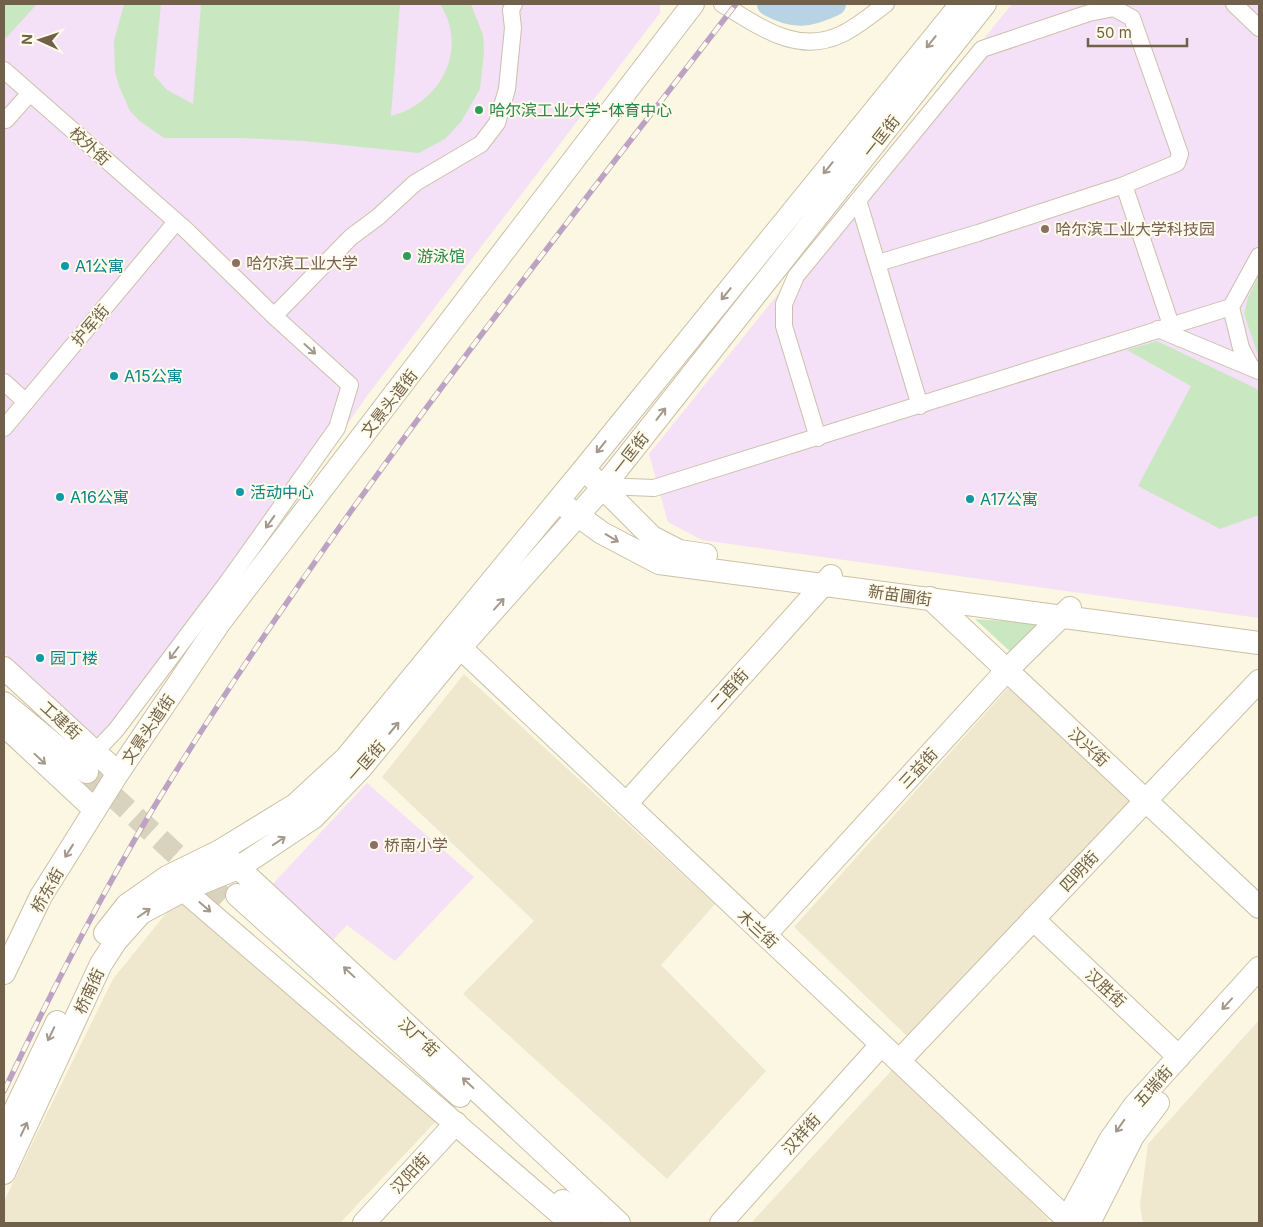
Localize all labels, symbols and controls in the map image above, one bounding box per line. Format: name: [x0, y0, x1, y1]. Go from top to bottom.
north arrow: [15, 15, 65, 65]
scale bar: [1088, 15, 1187, 47]
text: 50 m: [1096, 23, 1132, 42]
text: N: [18, 34, 35, 45]
one-way arrow: [925, 35, 936, 48]
place label: 哈尔滨工业大学-体育中心: [489, 100, 672, 120]
marker: 哈尔滨工业大学-体育中心: [473, 104, 485, 116]
street label: 一匡街: [858, 111, 904, 161]
street label: 校外街: [65, 123, 115, 169]
one-way arrow: [823, 161, 834, 174]
place label: 哈尔滨工业大学科技园: [1055, 219, 1215, 239]
marker: 哈尔滨工业大学科技园: [1039, 223, 1051, 235]
place label: 游泳馆: [417, 246, 465, 266]
marker: 游泳馆: [401, 250, 413, 262]
place label: 哈尔滨工业大学: [246, 253, 358, 273]
place label: A1公寓: [75, 256, 124, 276]
marker: 哈尔滨工业大学: [230, 257, 242, 269]
marker: A1公寓: [59, 260, 71, 272]
one-way arrow: [720, 287, 731, 300]
street label: 护军街: [67, 300, 113, 350]
one-way arrow: [303, 343, 316, 354]
street label: 文景头道街: [356, 365, 422, 441]
place label: A15公寓: [124, 366, 183, 386]
marker: A15公寓: [108, 370, 120, 382]
one-way arrow: [656, 408, 667, 421]
street label: 一匡街: [607, 428, 653, 478]
one-way arrow: [596, 441, 607, 454]
place label: 活动中心: [250, 482, 314, 502]
marker: 活动中心: [234, 486, 246, 498]
place label: A16公寓: [70, 487, 129, 507]
place label: A17公寓: [980, 489, 1038, 509]
marker: A16公寓: [54, 491, 66, 503]
marker: A17公寓: [964, 493, 976, 505]
one-way arrow: [265, 515, 275, 529]
one-way arrow: [604, 534, 618, 544]
street label: 新苗圃街: [867, 581, 933, 609]
one-way arrow: [494, 598, 505, 611]
one-way arrow: [169, 646, 179, 660]
place label: 园丁楼: [50, 648, 98, 668]
marker: 园丁楼: [34, 652, 46, 664]
street label: 二酉街: [706, 664, 752, 714]
street label: 文景头道街: [117, 690, 179, 768]
street label: 工建街: [36, 697, 86, 743]
one-way arrow: [389, 722, 400, 735]
street label: 汉兴街: [1065, 723, 1113, 771]
street label: 一匡街: [343, 736, 389, 786]
street label: 三益街: [894, 744, 942, 792]
one-way arrow: [33, 753, 46, 764]
place label: 桥南小学: [384, 835, 448, 855]
one-way arrow: [271, 836, 285, 846]
marker: 桥南小学: [368, 839, 380, 851]
one-way arrow: [64, 844, 74, 858]
street label: 四明街: [1055, 847, 1103, 895]
street label: 桥东街: [26, 864, 68, 916]
one-way arrow: [198, 902, 211, 913]
street label: 木兰街: [734, 905, 782, 953]
one-way arrow: [137, 908, 151, 918]
street label: 汉胜街: [1082, 964, 1130, 1012]
street label: 桥南街: [70, 965, 108, 1017]
one-way arrow: [343, 966, 355, 978]
one-way arrow: [1221, 997, 1233, 1010]
street label: 汉广街: [395, 1013, 443, 1061]
one-way arrow: [46, 1026, 55, 1041]
street label: 五瑞街: [1130, 1061, 1176, 1111]
one-way arrow: [461, 1077, 474, 1089]
street label: 汉祥街: [778, 1109, 824, 1159]
one-way arrow: [1115, 1119, 1125, 1133]
one-way arrow: [20, 1122, 30, 1137]
street label: 汉阳街: [386, 1149, 434, 1197]

